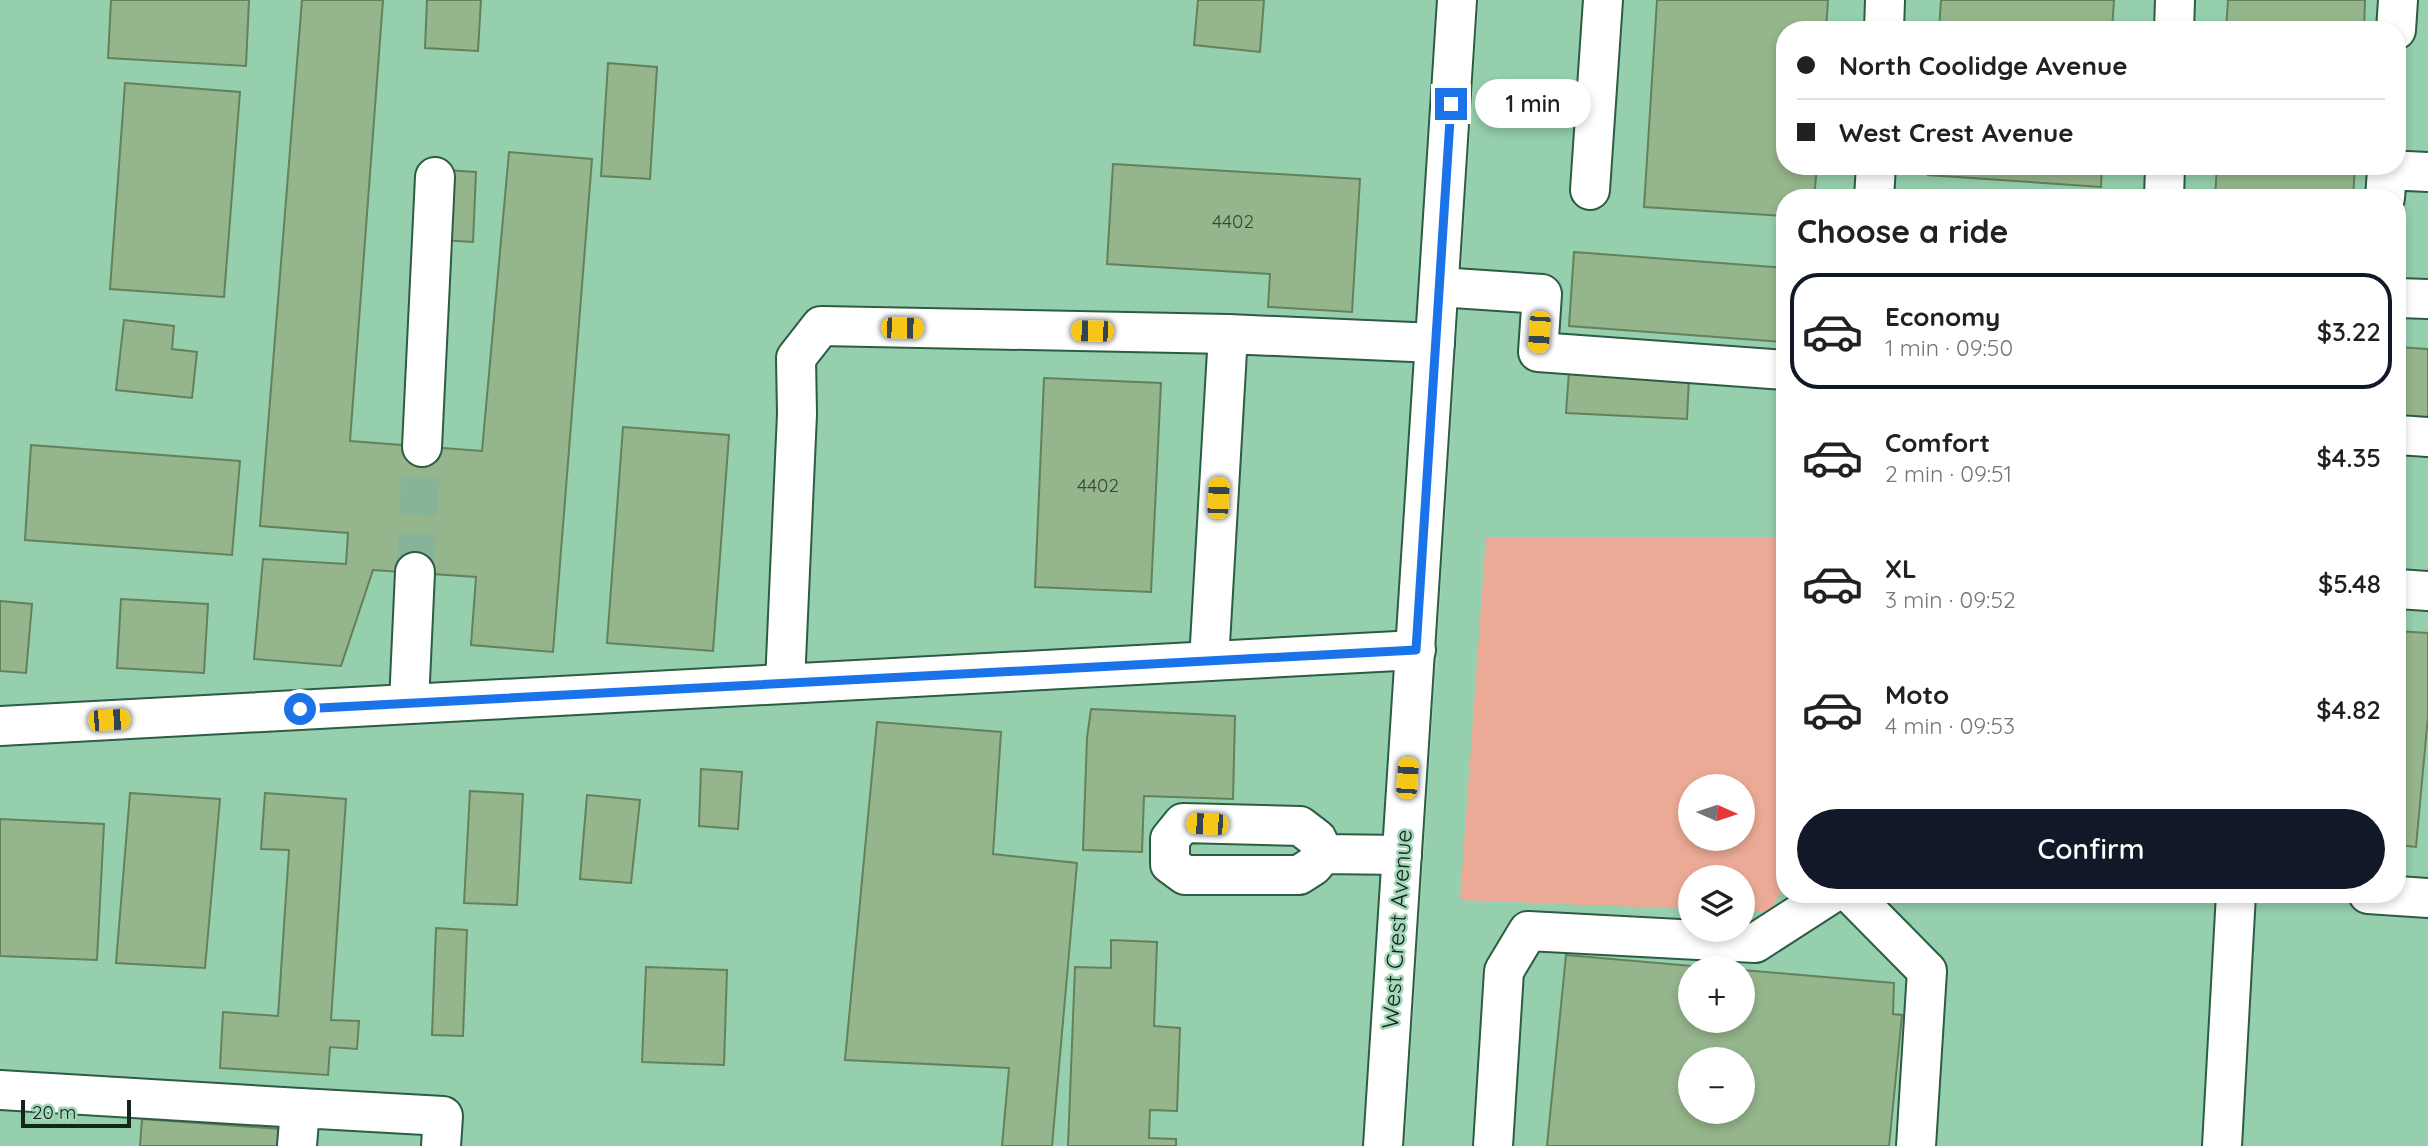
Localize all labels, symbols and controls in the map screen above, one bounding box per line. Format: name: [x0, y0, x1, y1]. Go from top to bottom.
text: North Coolidge Avenue: [1839, 49, 2128, 82]
callout: 1 min: [1476, 80, 1591, 128]
route end: [1435, 88, 1467, 120]
text: 1 min: [1505, 89, 1561, 118]
text: West Crest Avenue: [1839, 116, 2074, 149]
house number: 4402: [1212, 209, 1254, 233]
text: Choose a ride: [1797, 211, 2009, 251]
icon: car: [1801, 300, 1864, 363]
text: Economy: [1885, 300, 2000, 333]
car: [1528, 310, 1551, 354]
text: $3.22: [2317, 315, 2381, 348]
car: [881, 317, 924, 339]
car: [1071, 320, 1114, 342]
text: 1 min · 09:50: [1885, 333, 2013, 362]
icon: car: [1801, 426, 1864, 489]
text: Comfort: [1885, 426, 1990, 459]
text: $4.35: [2317, 441, 2381, 474]
text: 2 min · 09:51: [1885, 459, 2012, 488]
house number: 4402: [1077, 473, 1119, 497]
car: [1207, 476, 1230, 520]
icon: car: [1801, 552, 1864, 615]
text: XL: [1885, 552, 1917, 585]
text: $5.48: [2318, 567, 2381, 600]
text: 3 min · 09:52: [1885, 585, 2016, 614]
icon: car: [1801, 678, 1864, 741]
text: Moto: [1885, 678, 1949, 711]
route start: [284, 693, 316, 725]
text: $4.82: [2316, 693, 2381, 726]
car: [88, 708, 131, 732]
text: 4 min · 09:53: [1885, 711, 2015, 740]
car: [1396, 756, 1419, 800]
north arrow: [1678, 774, 1755, 850]
map controls: [1678, 774, 1755, 1124]
button: Confirm: [1797, 809, 2385, 889]
car: [1186, 813, 1229, 835]
street label: West Crest Avenue: [1375, 828, 1418, 1030]
button: layers: [1678, 865, 1755, 942]
button: +: [1678, 956, 1755, 1033]
button: −: [1678, 1047, 1755, 1124]
scale bar: [21, 1097, 131, 1129]
text: 20 m: [32, 1100, 76, 1124]

